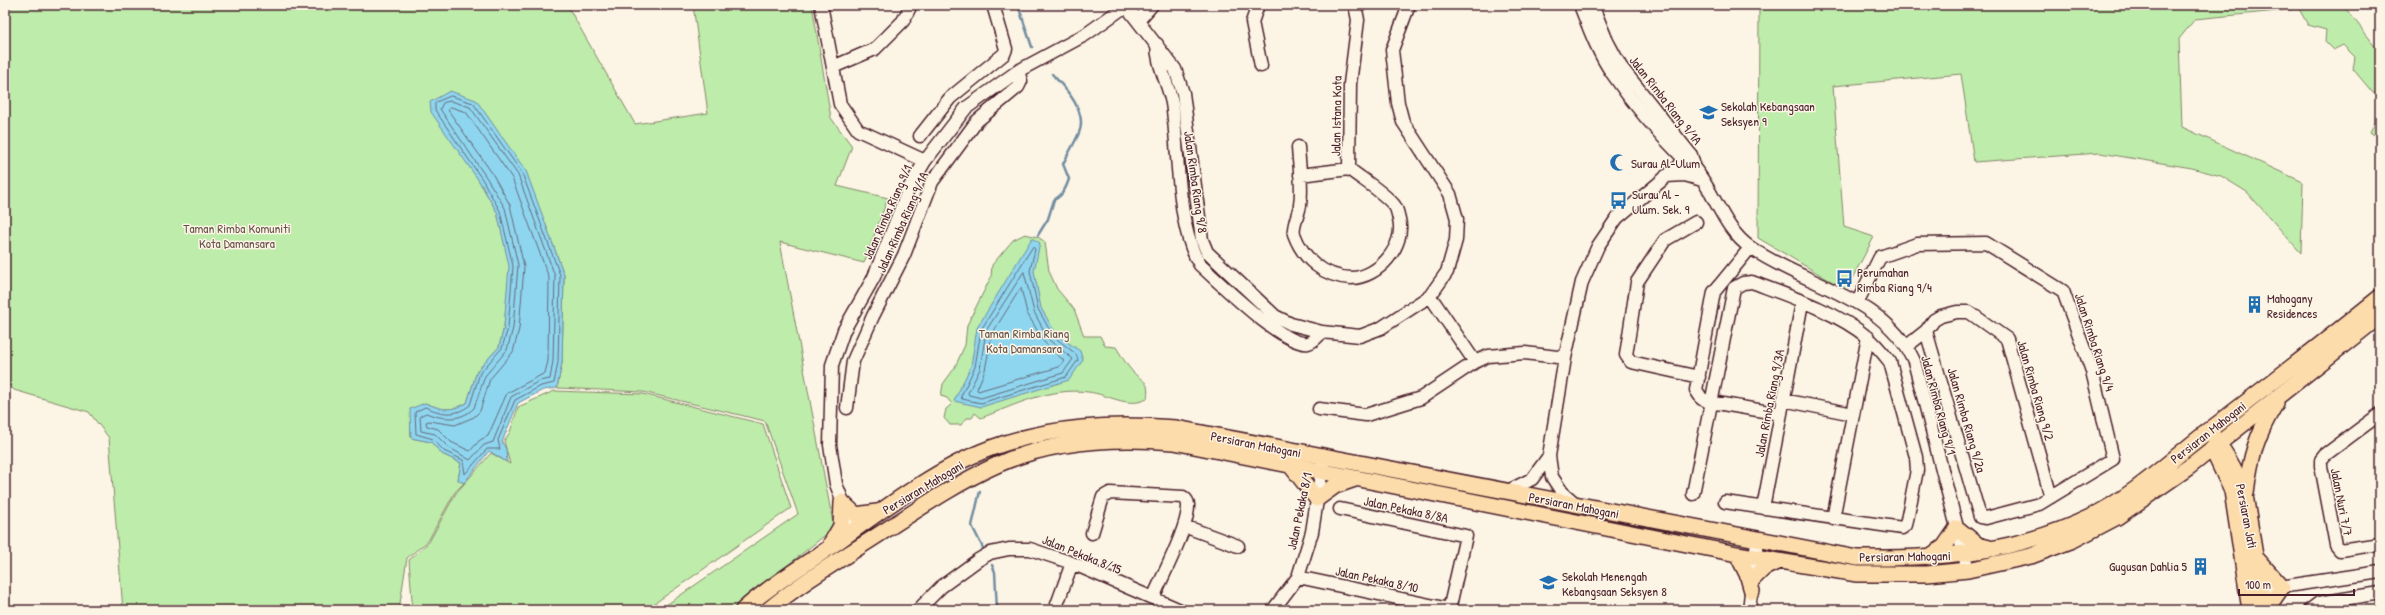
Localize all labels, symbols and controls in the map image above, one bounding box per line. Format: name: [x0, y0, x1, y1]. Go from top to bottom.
street label: Jalan Rimba Riang 9/1A: [1626, 52, 1707, 149]
street label: Jalan Istana Kota: [1326, 76, 1346, 156]
place label: Sekolah Kebangsaan Seksyen 9: [1721, 97, 1815, 130]
school or university icon: Sekolah Kebangsaan Seksyen 9: [1698, 103, 1718, 123]
street label: Jalan Rimba Riang 9/8: [1180, 130, 1212, 235]
mosque icon: Surau Al-Ulum: [1608, 153, 1628, 173]
place label: Surau Al-Ulum: [1631, 154, 1700, 172]
street label: Jalan Rimba Riang 9/1: [858, 162, 916, 262]
street label: Jalan Rimba Riang 9/1A: [872, 168, 933, 275]
place label: Surau Al - Ulum. Sek. 9: [1632, 185, 1690, 218]
bus stop icon: Surau Al - Ulum. Sek. 9: [1609, 191, 1629, 211]
park label: Taman Rimba Komuniti Kota Damansara: [183, 219, 291, 252]
place label: Perumahan Rimba Riang 9/4: [1857, 263, 1932, 296]
bus stop icon: Perumahan Rimba Riang 9/4: [1834, 269, 1854, 289]
place label: Mahogany Residences: [2267, 289, 2317, 322]
street label: Jalan Rimba Riang 9/4: [2071, 291, 2119, 393]
building icon: Mahogany Residences: [2244, 295, 2264, 315]
park label: Taman Rimba Riang Kota Damansara: [979, 324, 1070, 357]
street label: Jalan Rimba Riang 9/2: [2013, 338, 2059, 442]
street label: Jalan Rimba Riang 9/3A: [1750, 347, 1788, 458]
street label: Jalan Rimba Riang 9/1: [1917, 353, 1961, 457]
street label: Jalan Rimba Riang 9/2a: [1943, 365, 1991, 475]
street label: Persiaran Mahogani: [2166, 397, 2250, 467]
street label: Persiaran Mahogani: [1209, 426, 1303, 462]
street label: Persiaran Mahogani: [879, 456, 967, 518]
street label: Jalan Nuri 7/7: [2327, 467, 2357, 537]
street label: Jalan Pekaka 8/1: [1282, 470, 1316, 551]
street label: Persiaran Jati: [2232, 482, 2262, 550]
street label: Persiaran Mahogani: [1527, 487, 1621, 523]
street label: Jalan Pekaka 8/8A: [1362, 491, 1450, 527]
street label: Jalan Pekaka 8/15: [1040, 530, 1125, 578]
street label: Persiaran Mahogani: [1859, 546, 1951, 566]
building icon: Gugusan Dahlia 5: [2190, 556, 2210, 576]
place label: Gugusan Dahlia 5: [2109, 557, 2188, 575]
street label: Jalan Pekaka 8/10: [1334, 561, 1420, 597]
place label: Sekolah Menengah Kebangsaan Seksyen 8: [1562, 567, 1667, 600]
scale bar: [2239, 571, 2354, 597]
school or university icon: Sekolah Menengah Kebangsaan Seksyen 8: [1539, 573, 1559, 593]
text: 100 m: [2245, 576, 2271, 593]

